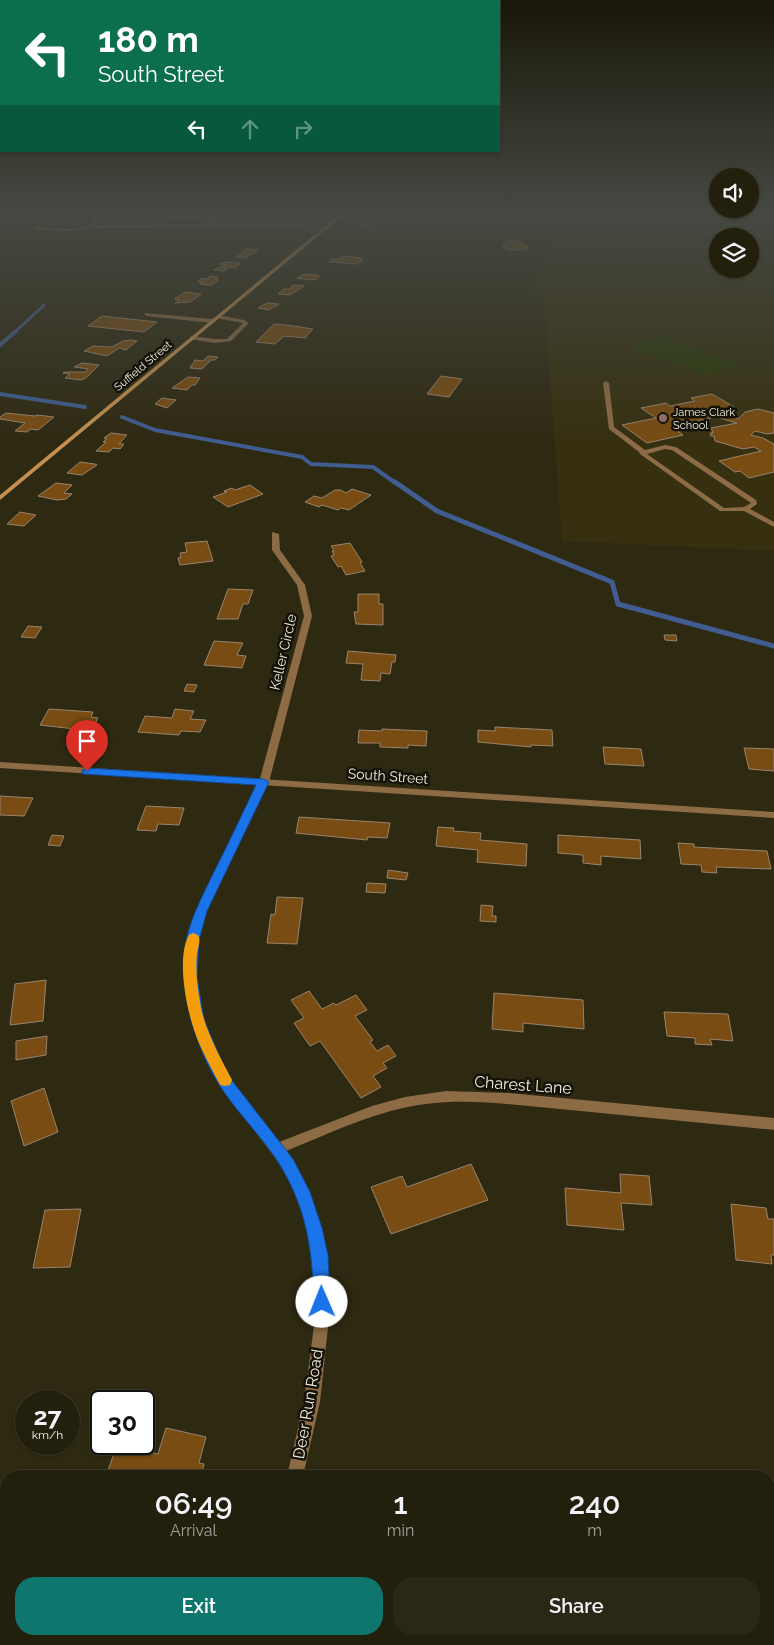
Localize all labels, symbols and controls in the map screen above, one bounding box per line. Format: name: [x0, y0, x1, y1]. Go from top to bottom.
text: 180 m: [98, 19, 199, 60]
icon: left: [15, 20, 80, 85]
text: South Street: [98, 61, 224, 87]
icon: left: [183, 115, 211, 143]
icon: ahead: [236, 115, 264, 143]
icon: right: [289, 115, 317, 143]
map controls: [709, 168, 759, 278]
button: sound: [709, 168, 759, 218]
button: layers: [709, 228, 759, 278]
street label: Suffield Street: [112, 338, 175, 394]
place label: James Clark School: [673, 406, 735, 432]
marker: James Clark School: [657, 412, 669, 424]
street label: Keller Circle: [266, 612, 300, 692]
pin: [66, 720, 108, 771]
icon: arrive: [73, 727, 101, 755]
street label: South Street: [347, 765, 429, 787]
street label: Charest Lane: [474, 1072, 572, 1098]
position arrow: [295, 1275, 347, 1327]
street label: Deer Run Road: [289, 1348, 327, 1460]
speed limit sign: 30: [90, 1390, 155, 1455]
text: 27: [33, 1401, 62, 1431]
text: km/h: [32, 1428, 63, 1442]
text: 06:49: [154, 1486, 232, 1521]
text: 1: [393, 1486, 408, 1521]
text: 240: [569, 1486, 621, 1521]
text: Arrival: [170, 1521, 217, 1540]
text: min: [387, 1521, 414, 1540]
text: m: [587, 1521, 602, 1540]
button: Exit: [15, 1577, 383, 1635]
button: Share: [393, 1577, 760, 1635]

